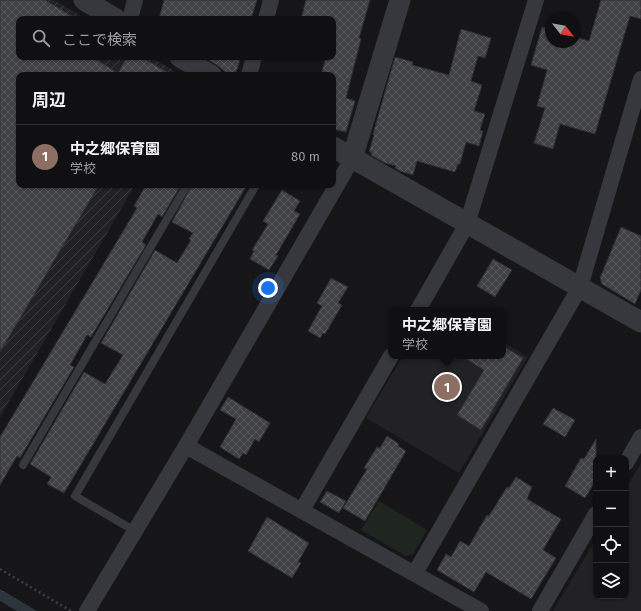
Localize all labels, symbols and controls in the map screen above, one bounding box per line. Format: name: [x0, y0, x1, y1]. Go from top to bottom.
north arrow: [545, 12, 581, 48]
search box: [16, 16, 336, 60]
icon: search: [30, 27, 52, 49]
text: ここで検索: [62, 31, 137, 49]
text: 周辺: [32, 90, 66, 111]
text: 中之郷保育園: [70, 140, 160, 158]
text: 1: [42, 149, 48, 164]
text: 80 m: [291, 149, 320, 164]
text: 学校: [70, 161, 96, 176]
your location: [258, 278, 278, 298]
popup: [388, 307, 506, 359]
text: 中之郷保育園: [402, 316, 492, 334]
text: 学校: [402, 337, 428, 352]
pin: 1: [434, 372, 460, 402]
map controls: [593, 455, 629, 599]
button: +: [593, 455, 629, 491]
button: −: [593, 491, 629, 527]
button: locate: [593, 527, 629, 563]
button: layers: [593, 563, 629, 599]

